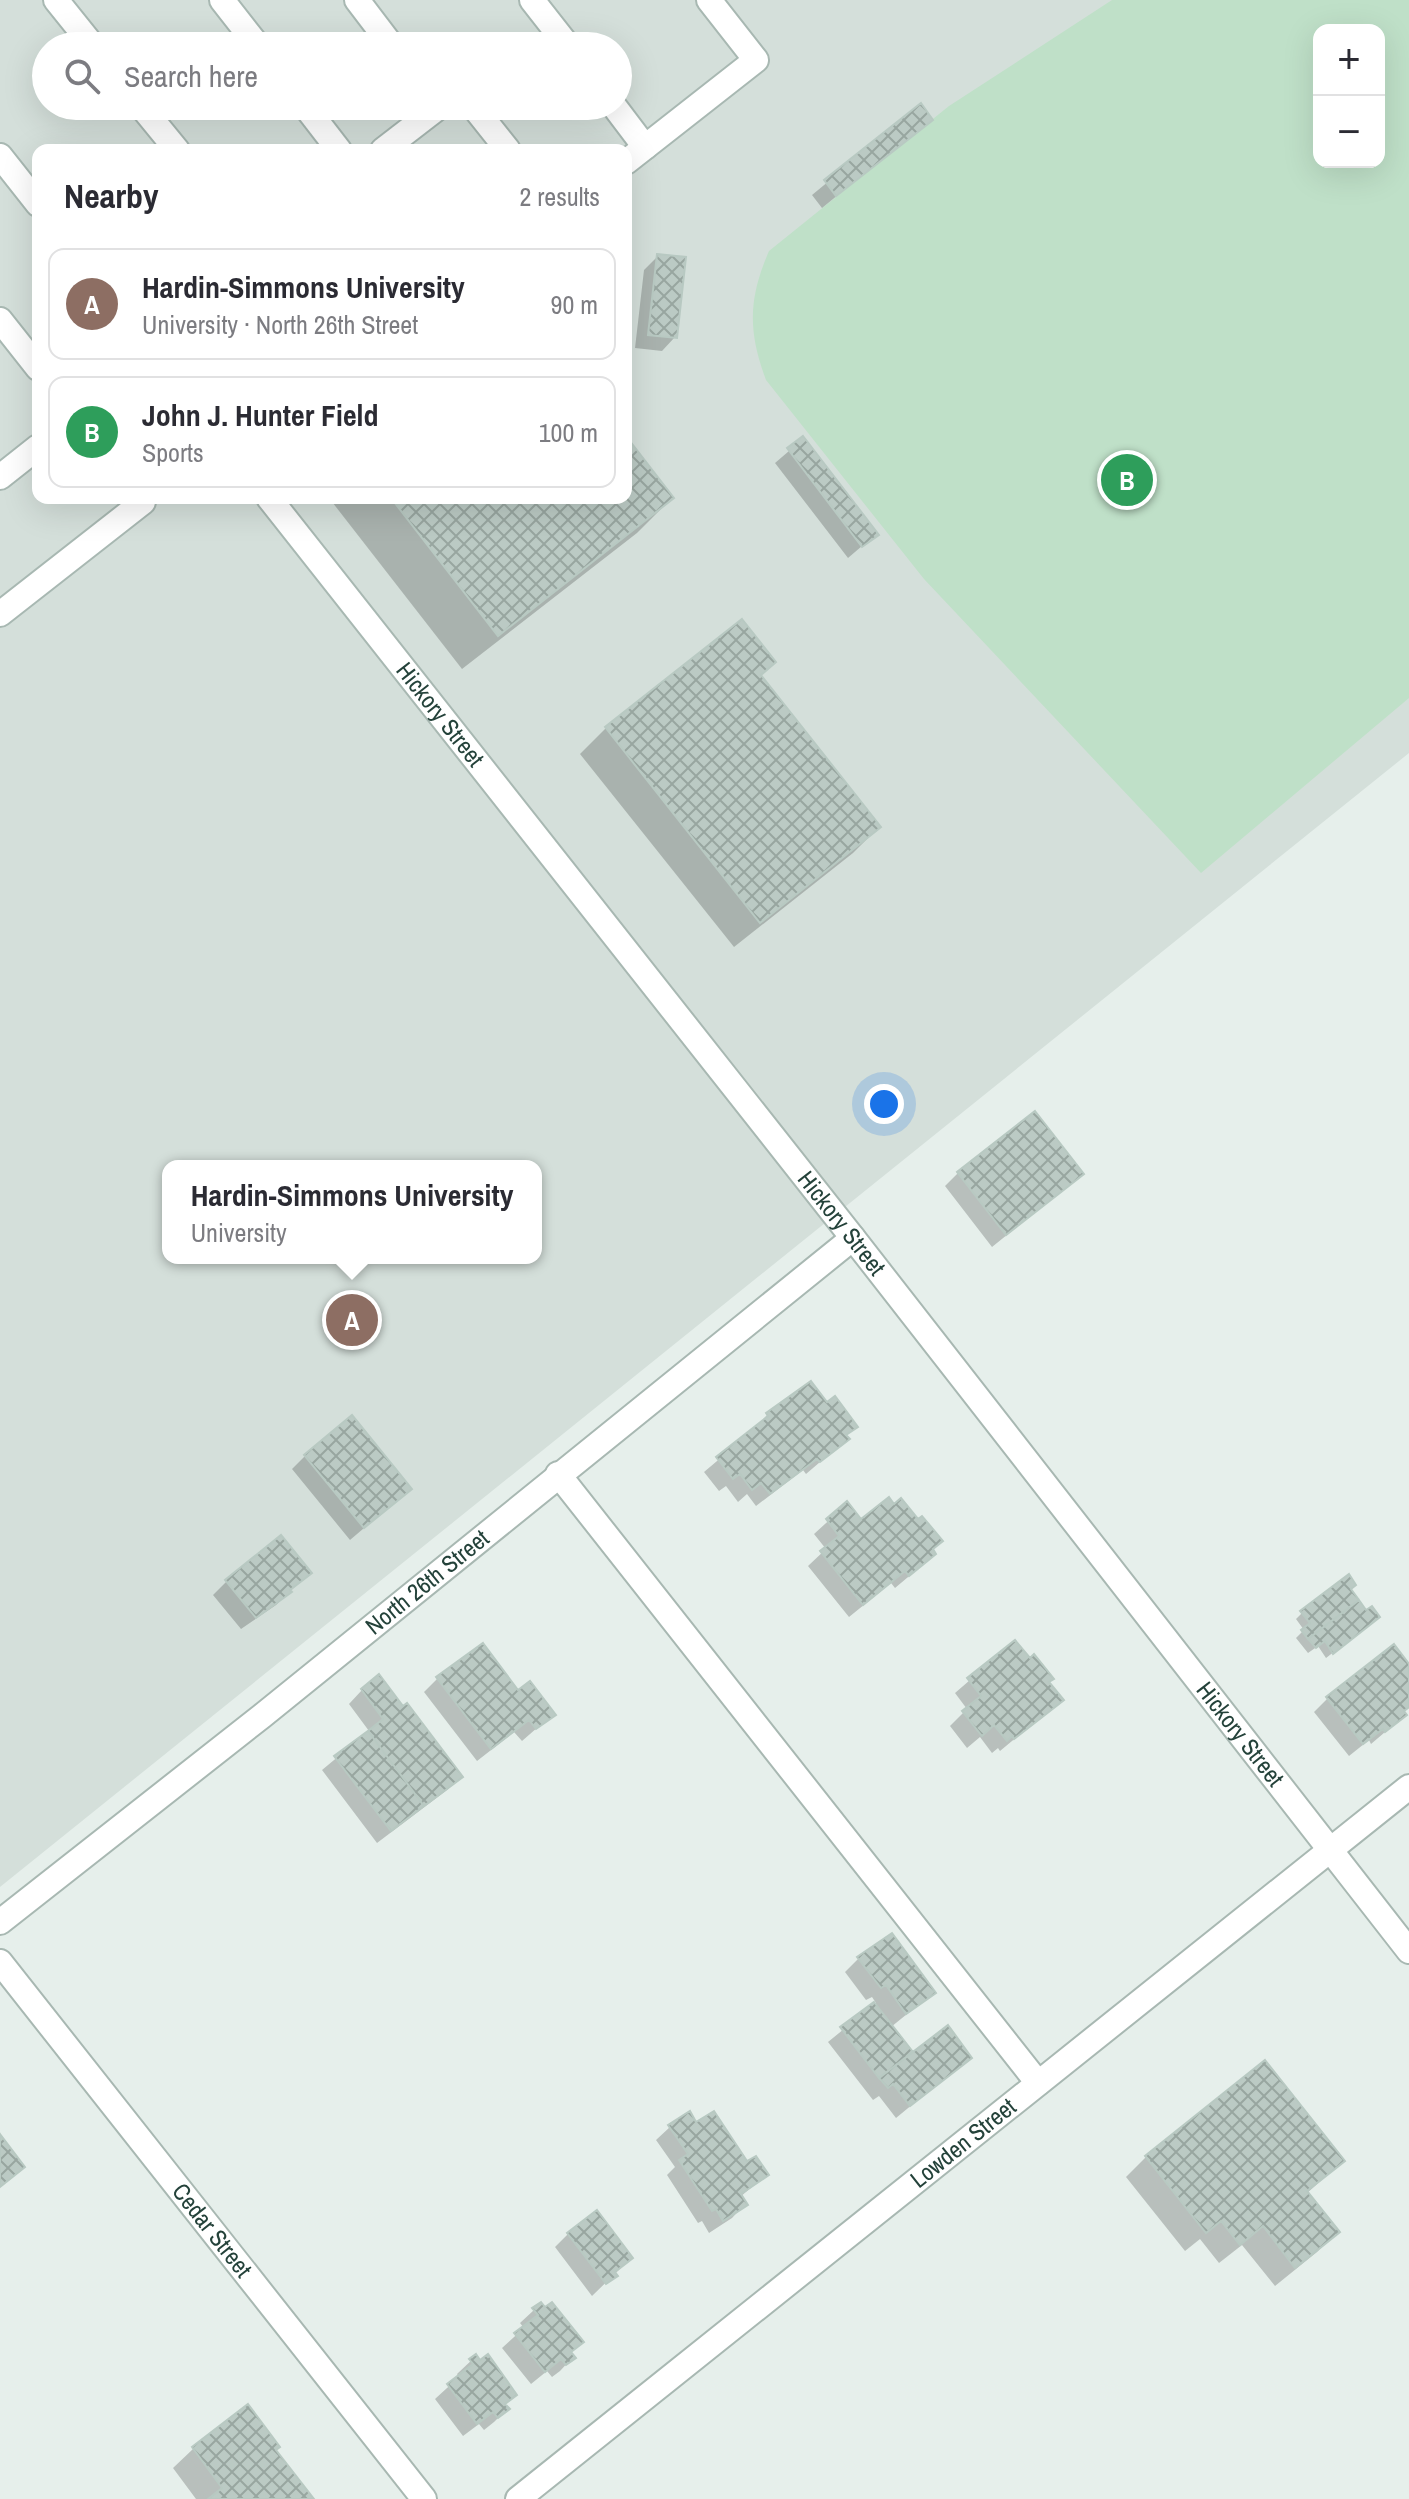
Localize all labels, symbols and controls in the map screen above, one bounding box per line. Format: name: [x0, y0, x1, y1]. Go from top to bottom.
map controls: [1313, 24, 1385, 168]
button: +: [1313, 24, 1385, 96]
search box: [32, 32, 632, 120]
icon: search: [60, 54, 104, 98]
text: Search here: [124, 56, 258, 96]
button: −: [1313, 96, 1385, 168]
text: Nearby: [64, 173, 159, 219]
text: 2 results: [519, 179, 600, 214]
text: Hardin-Simmons University: [142, 267, 465, 307]
text: A: [84, 287, 100, 322]
text: 90 m: [551, 287, 598, 322]
text: University · North 26th Street: [142, 307, 418, 342]
text: John J. Hunter Field: [142, 395, 379, 435]
text: B: [84, 415, 100, 450]
text: 100 m: [539, 415, 598, 450]
text: Sports: [142, 435, 204, 470]
pin: B: [1101, 450, 1153, 510]
street label: Hickory Street: [390, 655, 492, 773]
your location: [864, 1084, 904, 1124]
popup: [162, 1160, 542, 1264]
street label: Hickory Street: [791, 1164, 894, 1282]
text: Hardin-Simmons University: [191, 1175, 513, 1215]
text: University: [191, 1215, 287, 1250]
pin: A: [326, 1290, 378, 1350]
street label: North 26th Street: [358, 1522, 496, 1641]
street label: Hickory Street: [1190, 1675, 1292, 1793]
street label: Lowden Street: [903, 2090, 1023, 2195]
street label: Cedar Street: [166, 2176, 260, 2284]

